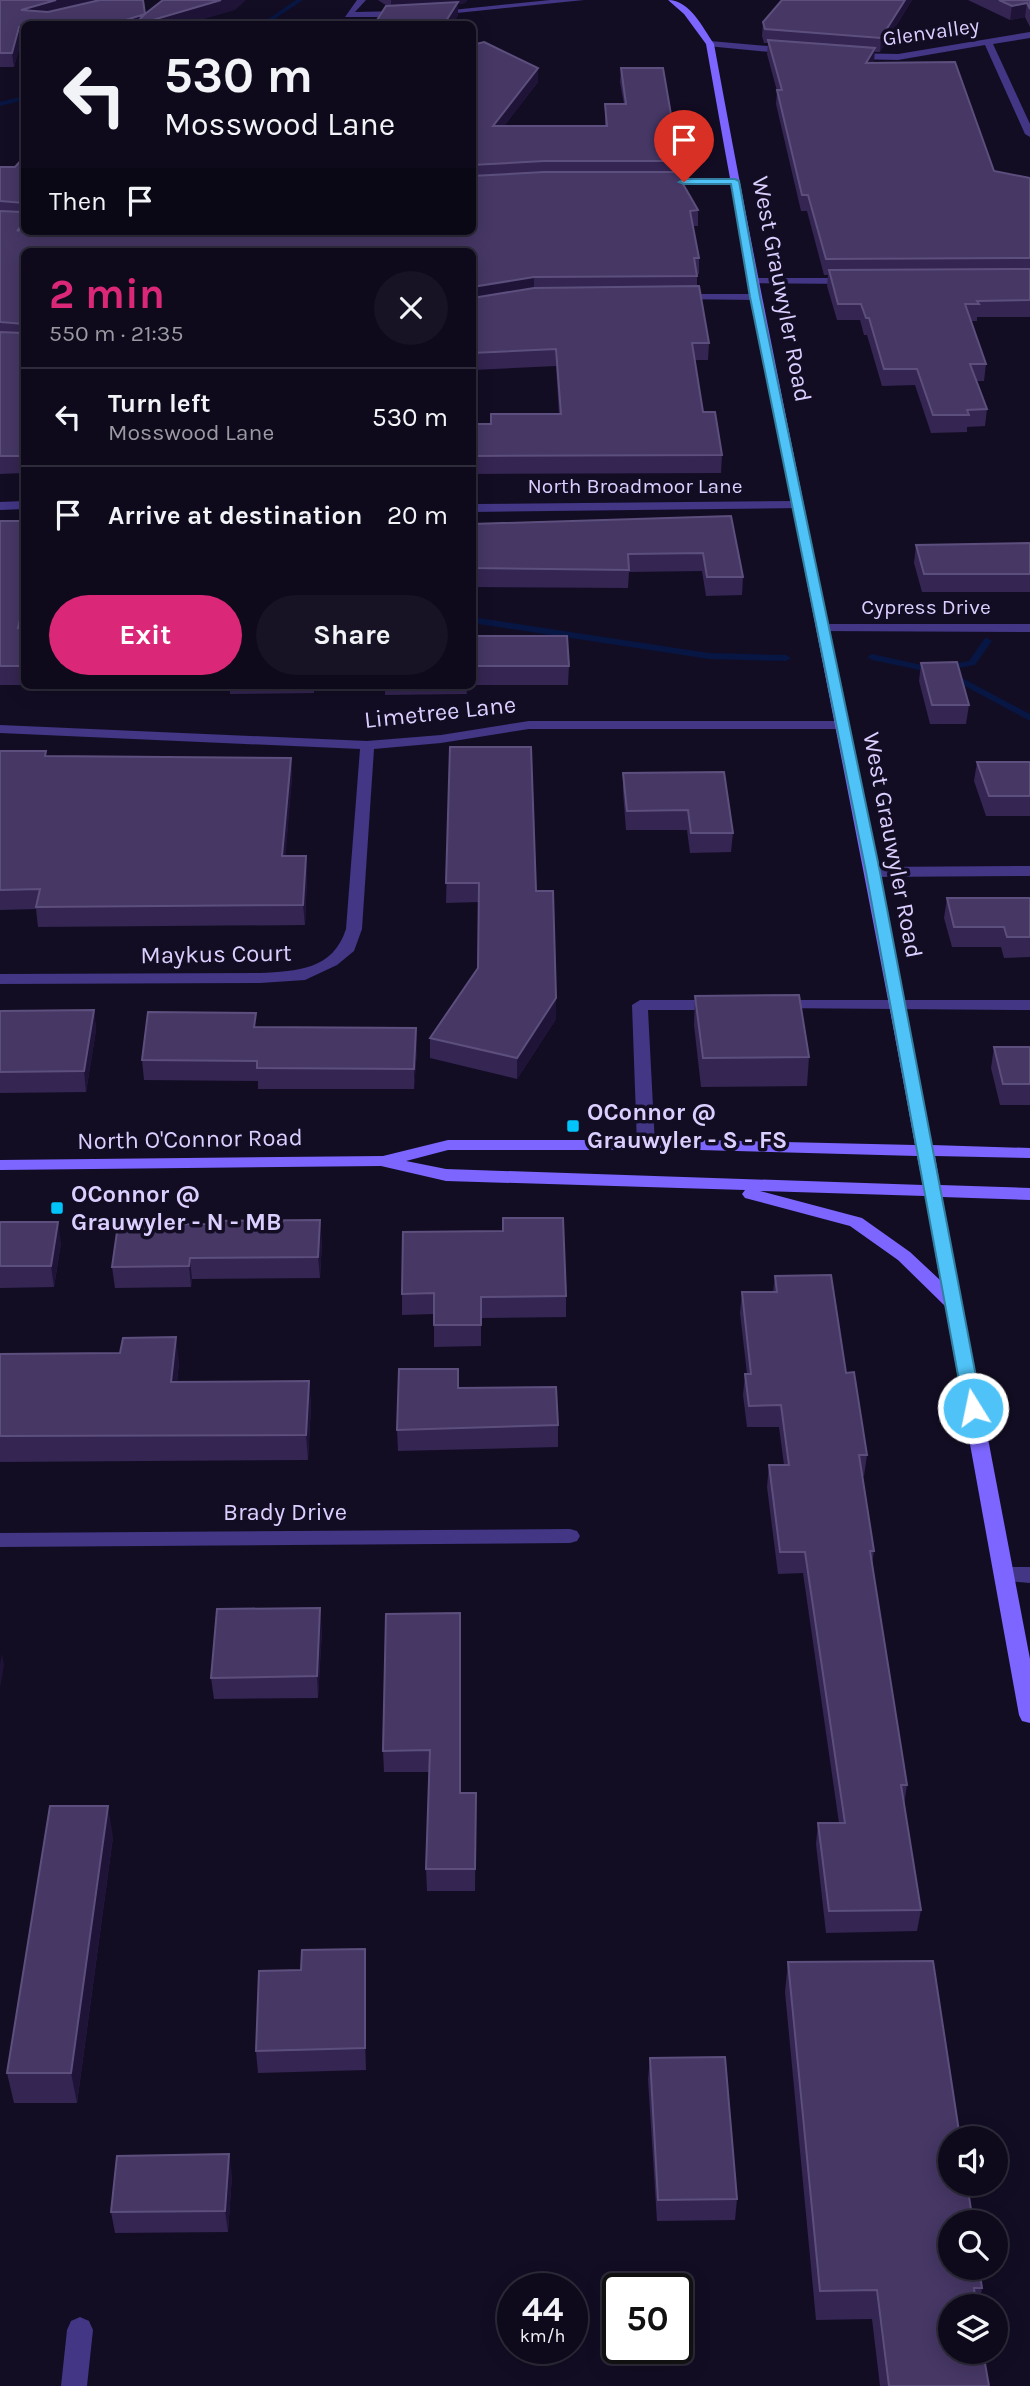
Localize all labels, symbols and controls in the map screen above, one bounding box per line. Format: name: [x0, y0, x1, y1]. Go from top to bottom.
street label: Glenvalley: [881, 13, 981, 51]
text: 530 m: [164, 47, 313, 104]
icon: left: [49, 49, 140, 140]
text: Mosswood Lane: [164, 106, 395, 143]
pin: [654, 110, 714, 182]
icon: arrive: [665, 121, 703, 159]
street label: West Grauwyler Road: [746, 174, 818, 404]
icon: arrive: [121, 182, 159, 220]
text: Then: [49, 186, 107, 217]
text: 2 min: [49, 269, 165, 319]
button: close: [374, 271, 448, 345]
text: 550 m · 21:35: [49, 320, 183, 347]
text: Turn left: [108, 388, 210, 419]
icon: left: [49, 398, 87, 436]
text: 530 m: [372, 402, 448, 433]
text: Mosswood Lane: [108, 419, 274, 446]
street label: North Broadmoor Lane: [527, 474, 743, 498]
icon: arrive: [49, 496, 87, 534]
text: Arrive at destination: [108, 500, 362, 531]
text: 20 m: [387, 500, 448, 531]
button: Exit: [49, 595, 242, 675]
button: Share: [256, 595, 448, 675]
street label: Cypress Drive: [861, 595, 991, 619]
street label: Limetree Lane: [363, 690, 517, 734]
street label: West Grauwyler Road: [857, 730, 929, 960]
street label: Maykus Court: [140, 939, 292, 969]
place label: OConnor @ Grauwyler - S - FS: [587, 1098, 787, 1154]
marker: OConnor @ Grauwyler - S - FS: [565, 1118, 581, 1134]
street label: North O'Connor Road: [77, 1123, 303, 1155]
place label: OConnor @ Grauwyler - N - MB: [71, 1180, 281, 1236]
marker: OConnor @ Grauwyler - N - MB: [49, 1200, 65, 1216]
position arrow: [936, 1371, 1010, 1445]
street label: Brady Drive: [223, 1498, 347, 1526]
map controls: [938, 2126, 1008, 2364]
button: sound: [938, 2126, 1008, 2196]
button: search: [938, 2210, 1008, 2280]
speed limit sign: 50: [602, 2273, 693, 2364]
text: 44: [522, 2289, 563, 2330]
button: layers: [938, 2294, 1008, 2364]
text: km/h: [520, 2325, 565, 2347]

